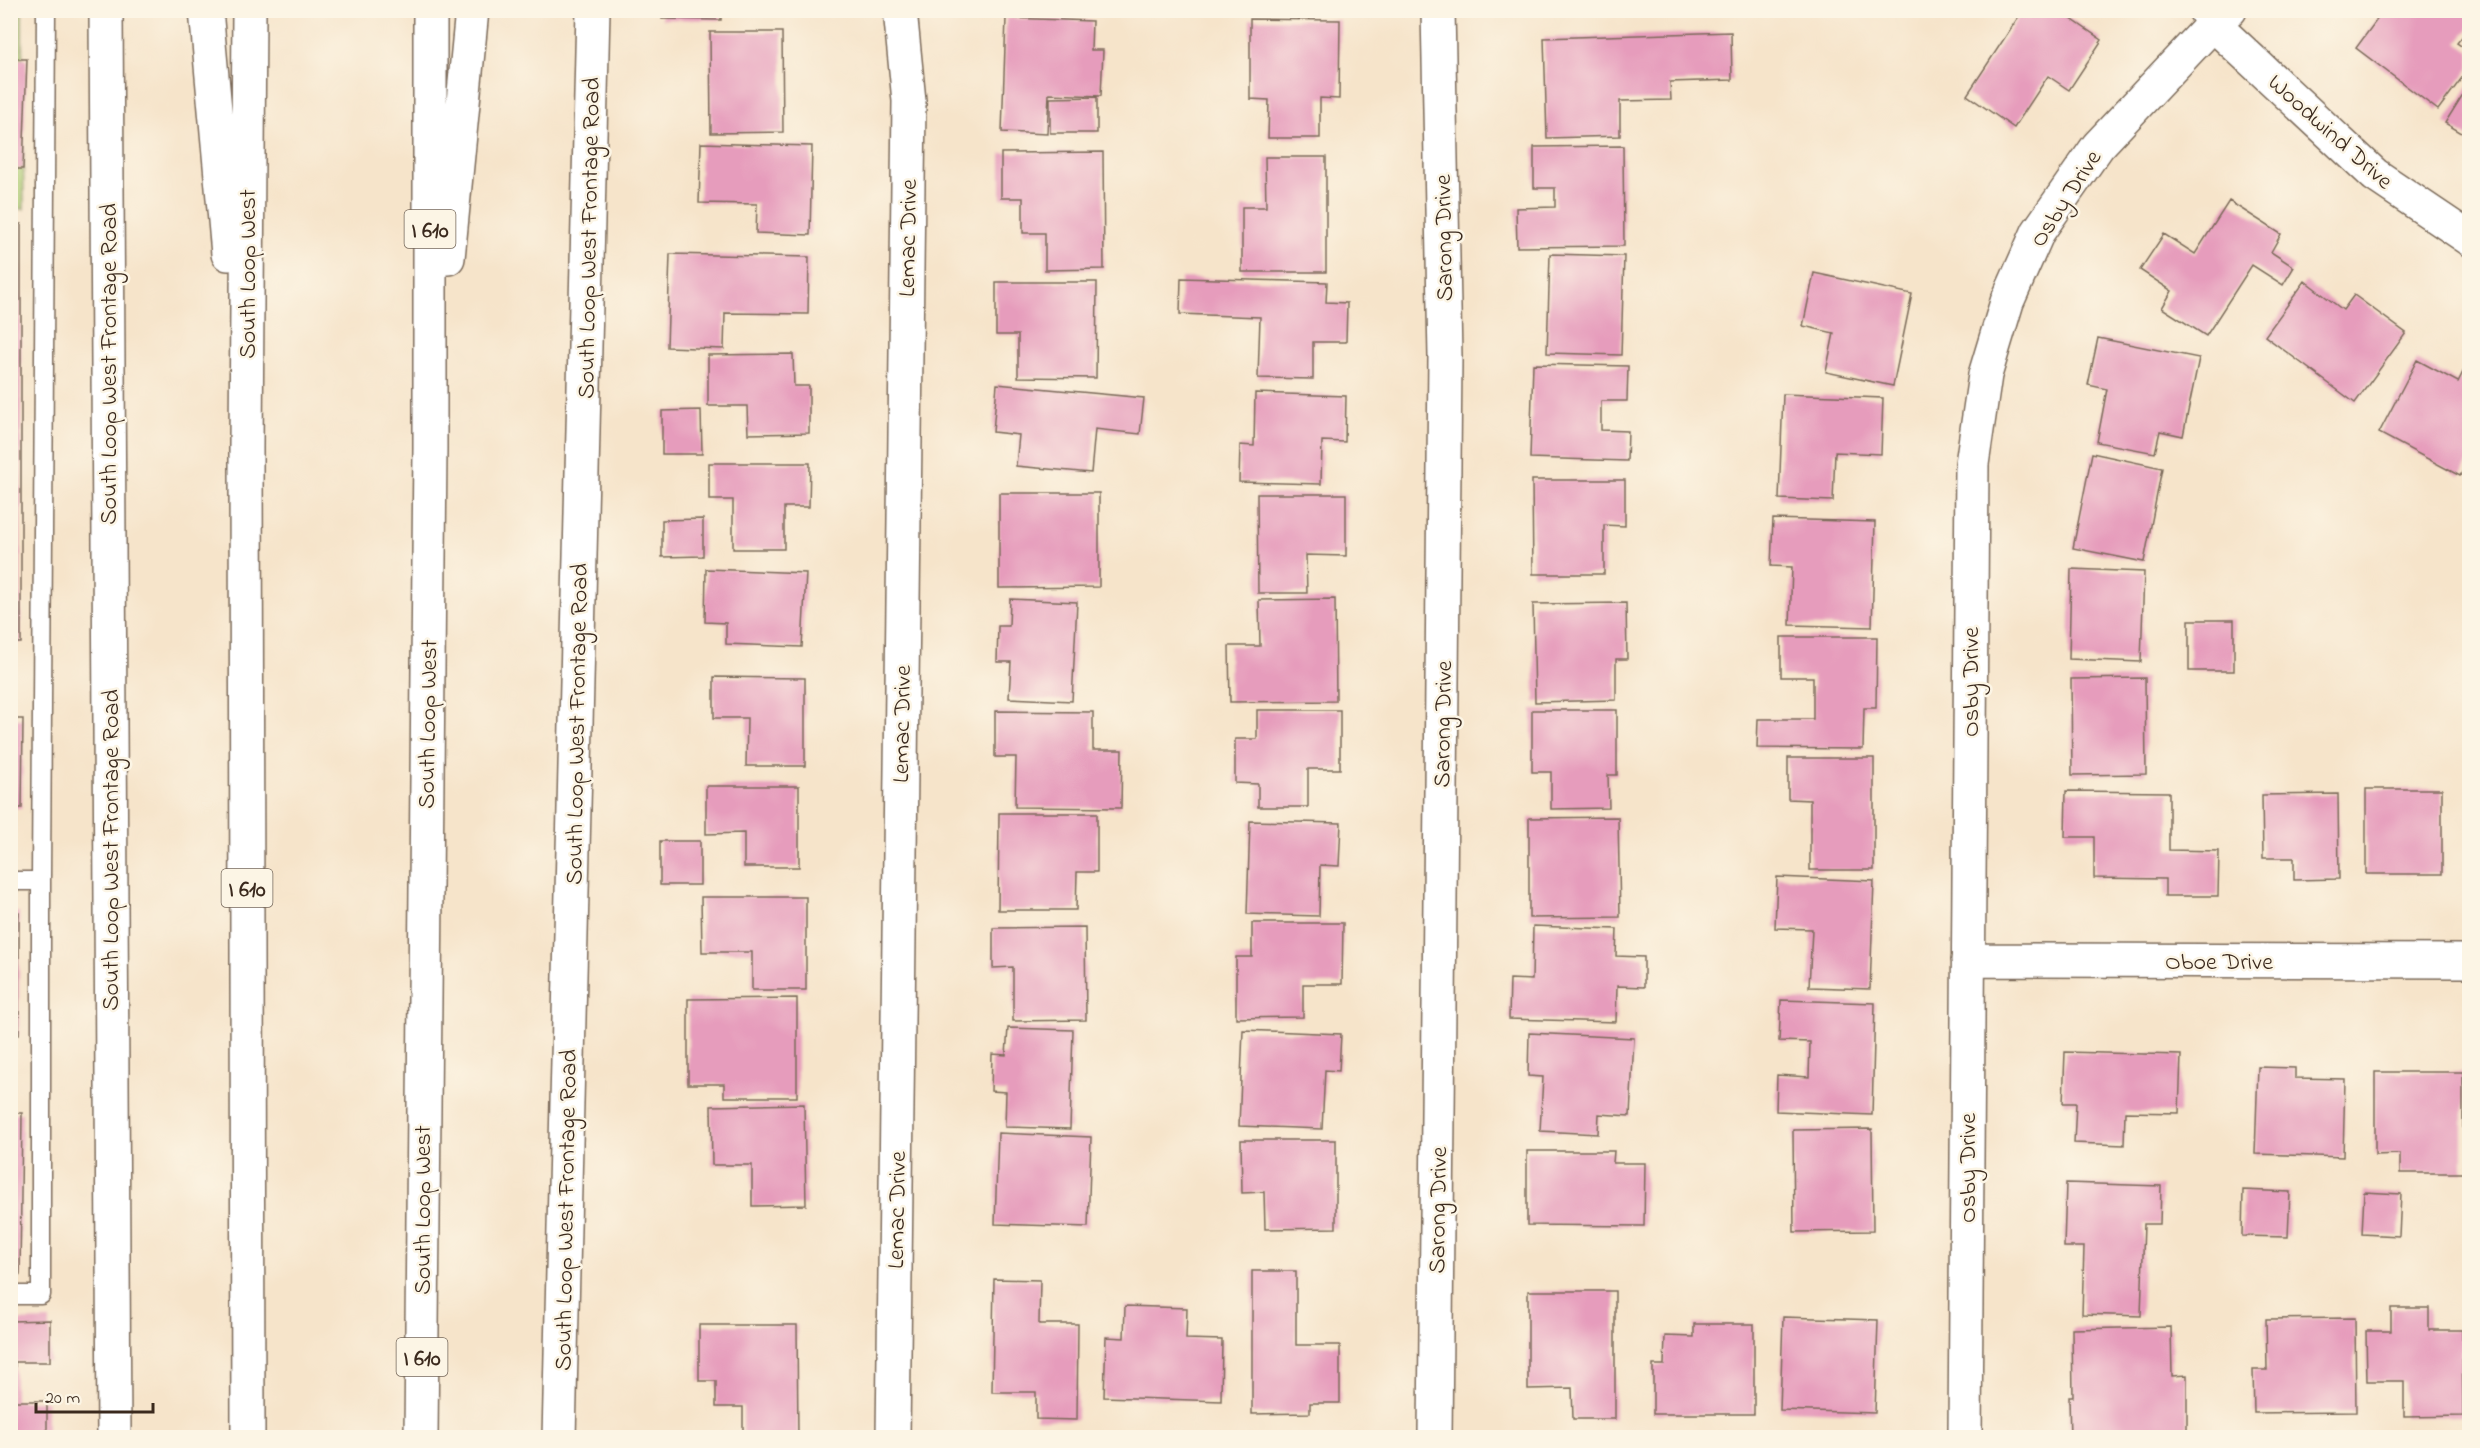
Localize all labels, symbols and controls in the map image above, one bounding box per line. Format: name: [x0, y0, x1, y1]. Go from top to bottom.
street label: Woodwind Drive: [2259, 67, 2400, 199]
street label: South Loop West Frontage Road: [570, 76, 611, 399]
street label: Osby Drive: [2022, 143, 2113, 256]
street label: Sarong Drive: [1427, 174, 1464, 302]
street label: Lemac Drive: [891, 179, 928, 297]
street label: South Loop West: [232, 189, 267, 359]
street label: South Loop West Frontage Road: [93, 203, 128, 525]
road number: I 610: [404, 210, 456, 248]
street label: South Loop West Frontage Road: [558, 562, 599, 885]
street label: Osby Drive: [1955, 627, 1991, 737]
street label: South Loop West: [411, 639, 448, 809]
street label: Sarong Drive: [1426, 660, 1463, 788]
street label: Lemac Drive: [885, 665, 922, 783]
street label: South Loop West Frontage Road: [95, 689, 130, 1011]
road number: I 610: [222, 869, 272, 907]
street label: Oboe Drive: [2165, 946, 2273, 981]
street label: South Loop West Frontage Road: [547, 1048, 588, 1371]
street label: Osby Drive: [1952, 1113, 1988, 1223]
street label: South Loop West: [407, 1125, 442, 1295]
street label: Sarong Drive: [1421, 1146, 1458, 1274]
street label: Lemac Drive: [880, 1151, 917, 1269]
road number: I 610: [396, 1338, 448, 1376]
scale bar: [36, 1376, 153, 1414]
text: 20 m: [45, 1386, 80, 1412]

